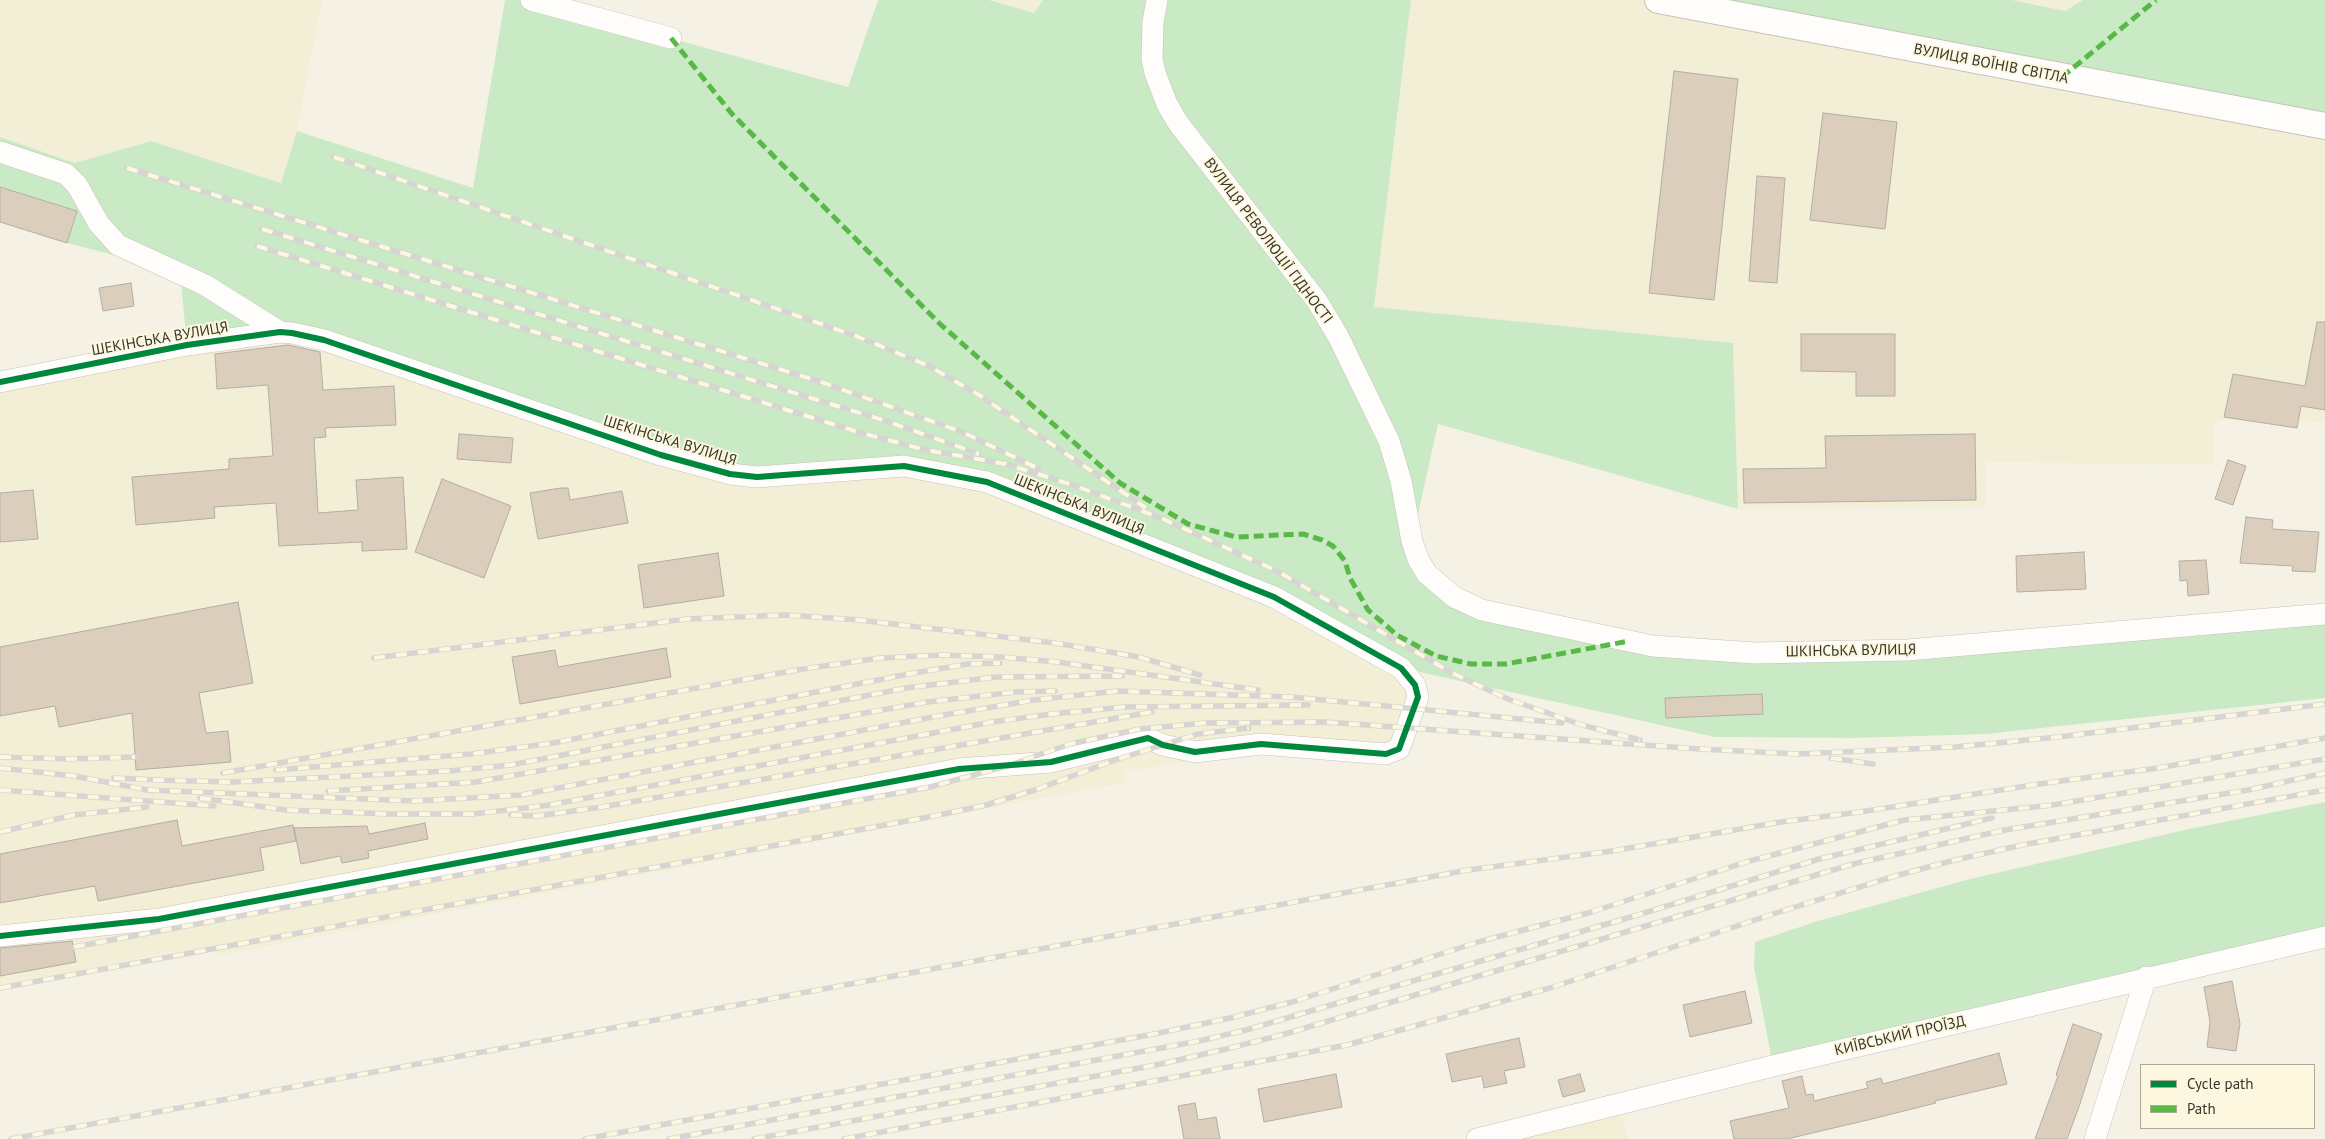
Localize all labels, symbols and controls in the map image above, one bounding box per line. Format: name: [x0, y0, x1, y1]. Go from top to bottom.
street label: ВУЛИЦЯ ВОЇНІВ СВІТЛА: [1912, 40, 2070, 88]
street label: ВУЛИЦЯ РЕВОЛЮЦІЇ ГІДНОСТІ: [1200, 155, 1336, 327]
street label: ШЕКІНСЬКА ВУЛИЦЯ: [90, 318, 230, 360]
street label: ШЕКІНСЬКА ВУЛИЦЯ: [601, 412, 739, 470]
street label: ШЕКІНСЬКА ВУЛИЦЯ: [1011, 471, 1147, 539]
street label: ШКІНСЬКА ВУЛИЦЯ: [1786, 641, 1916, 661]
street label: КИЇВСЬКИЙ ПРОЇЗД: [1833, 1012, 1967, 1060]
legend: [2140, 1064, 2315, 1129]
text: Cycle path: [2187, 1074, 2253, 1093]
text: Path: [2187, 1099, 2216, 1118]

